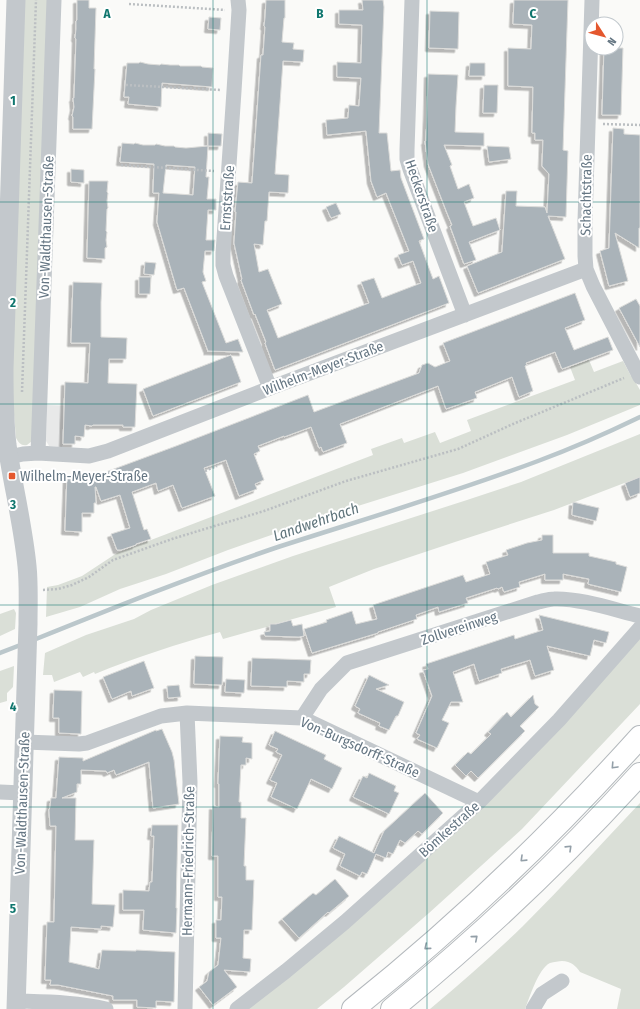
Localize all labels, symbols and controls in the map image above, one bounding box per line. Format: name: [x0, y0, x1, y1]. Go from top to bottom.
text: A: [102, 6, 111, 21]
text: B: [316, 6, 324, 21]
text: C: [530, 6, 537, 21]
north arrow: [584, 16, 624, 56]
text: N: [604, 35, 619, 48]
text: 1: [10, 93, 16, 108]
street label: Schachtstraße: [577, 154, 596, 236]
street label: Von-Waldthausen-Straße: [36, 155, 57, 299]
street label: Heckerstraße: [401, 158, 442, 235]
street label: Ernststraße: [217, 165, 238, 231]
text: 2: [9, 295, 16, 310]
street label: Wilhelm-Meyer-Straße: [260, 338, 386, 399]
place label: Wilhelm-Meyer-Straße: [20, 468, 148, 485]
marker: Wilhelm-Meyer-Straße: [7, 471, 17, 481]
text: 3: [9, 497, 16, 512]
water label: Landwehrbach: [271, 499, 361, 545]
street label: Zollvereinweg: [419, 608, 500, 649]
text: 4: [10, 699, 17, 714]
street label: Von-Burgsdorff-Straße: [298, 714, 422, 781]
street label: Von-Waldthausen-Straße: [12, 731, 33, 875]
one-way arrow: [611, 761, 619, 769]
street label: Hermann-Friedrich-Straße: [179, 786, 198, 936]
street label: Bömkestraße: [416, 798, 483, 861]
one-way arrow: [564, 845, 572, 853]
one-way arrow: [520, 854, 528, 862]
text: 5: [10, 901, 16, 916]
one-way arrow: [470, 935, 478, 942]
one-way arrow: [424, 942, 432, 949]

